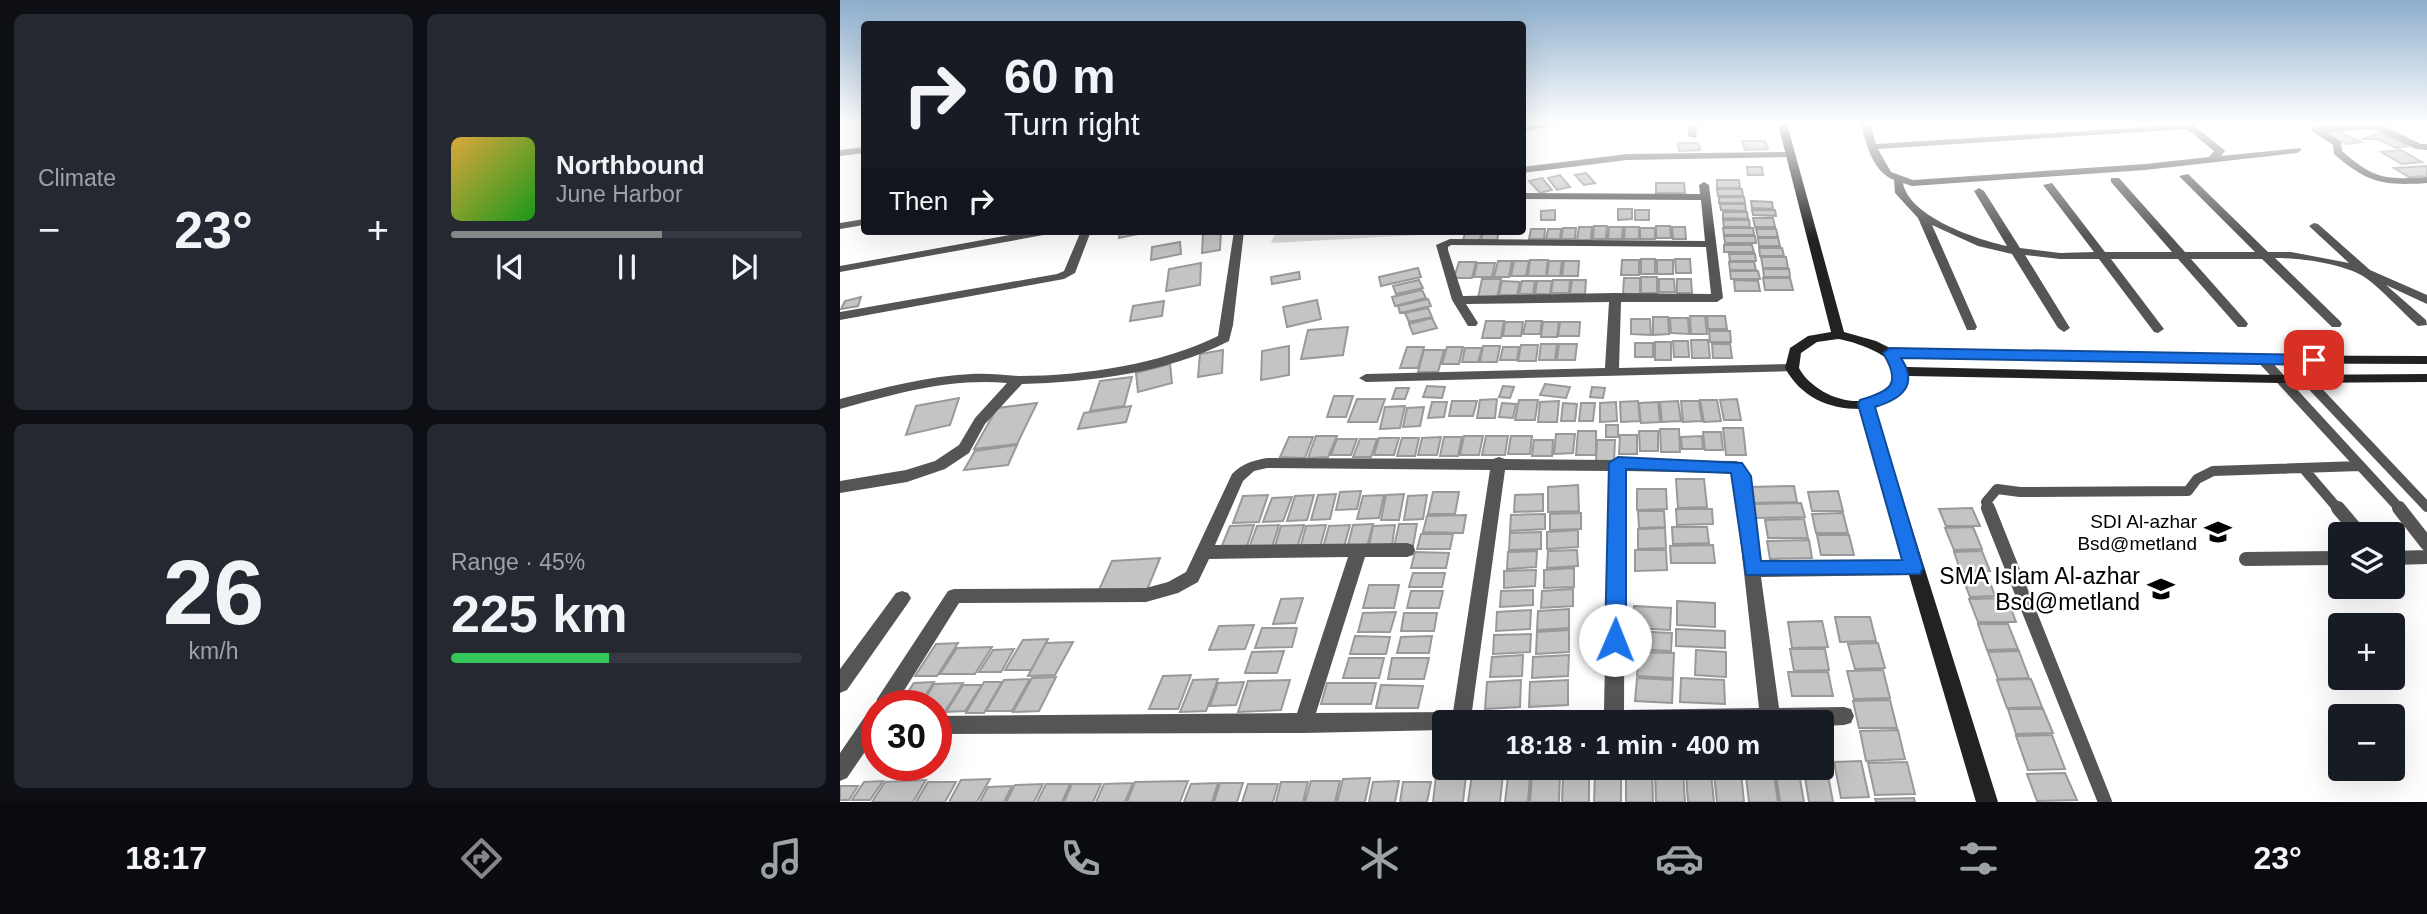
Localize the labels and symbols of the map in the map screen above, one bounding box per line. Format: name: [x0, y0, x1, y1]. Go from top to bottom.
pin: [2284, 330, 2344, 390]
place label: SDI Al-azhar Bsd@metland: [2077, 511, 2198, 554]
school or university icon: SDI Al-azhar Bsd@metland: [2203, 517, 2233, 547]
place label: SMA Islam Al-azhar Bsd@metland: [1939, 563, 2140, 615]
school or university icon: SMA Islam Al-azhar Bsd@metland: [2146, 574, 2176, 604]
position arrow: [1578, 603, 1652, 677]
speed limit sign: 30: [861, 690, 952, 781]

